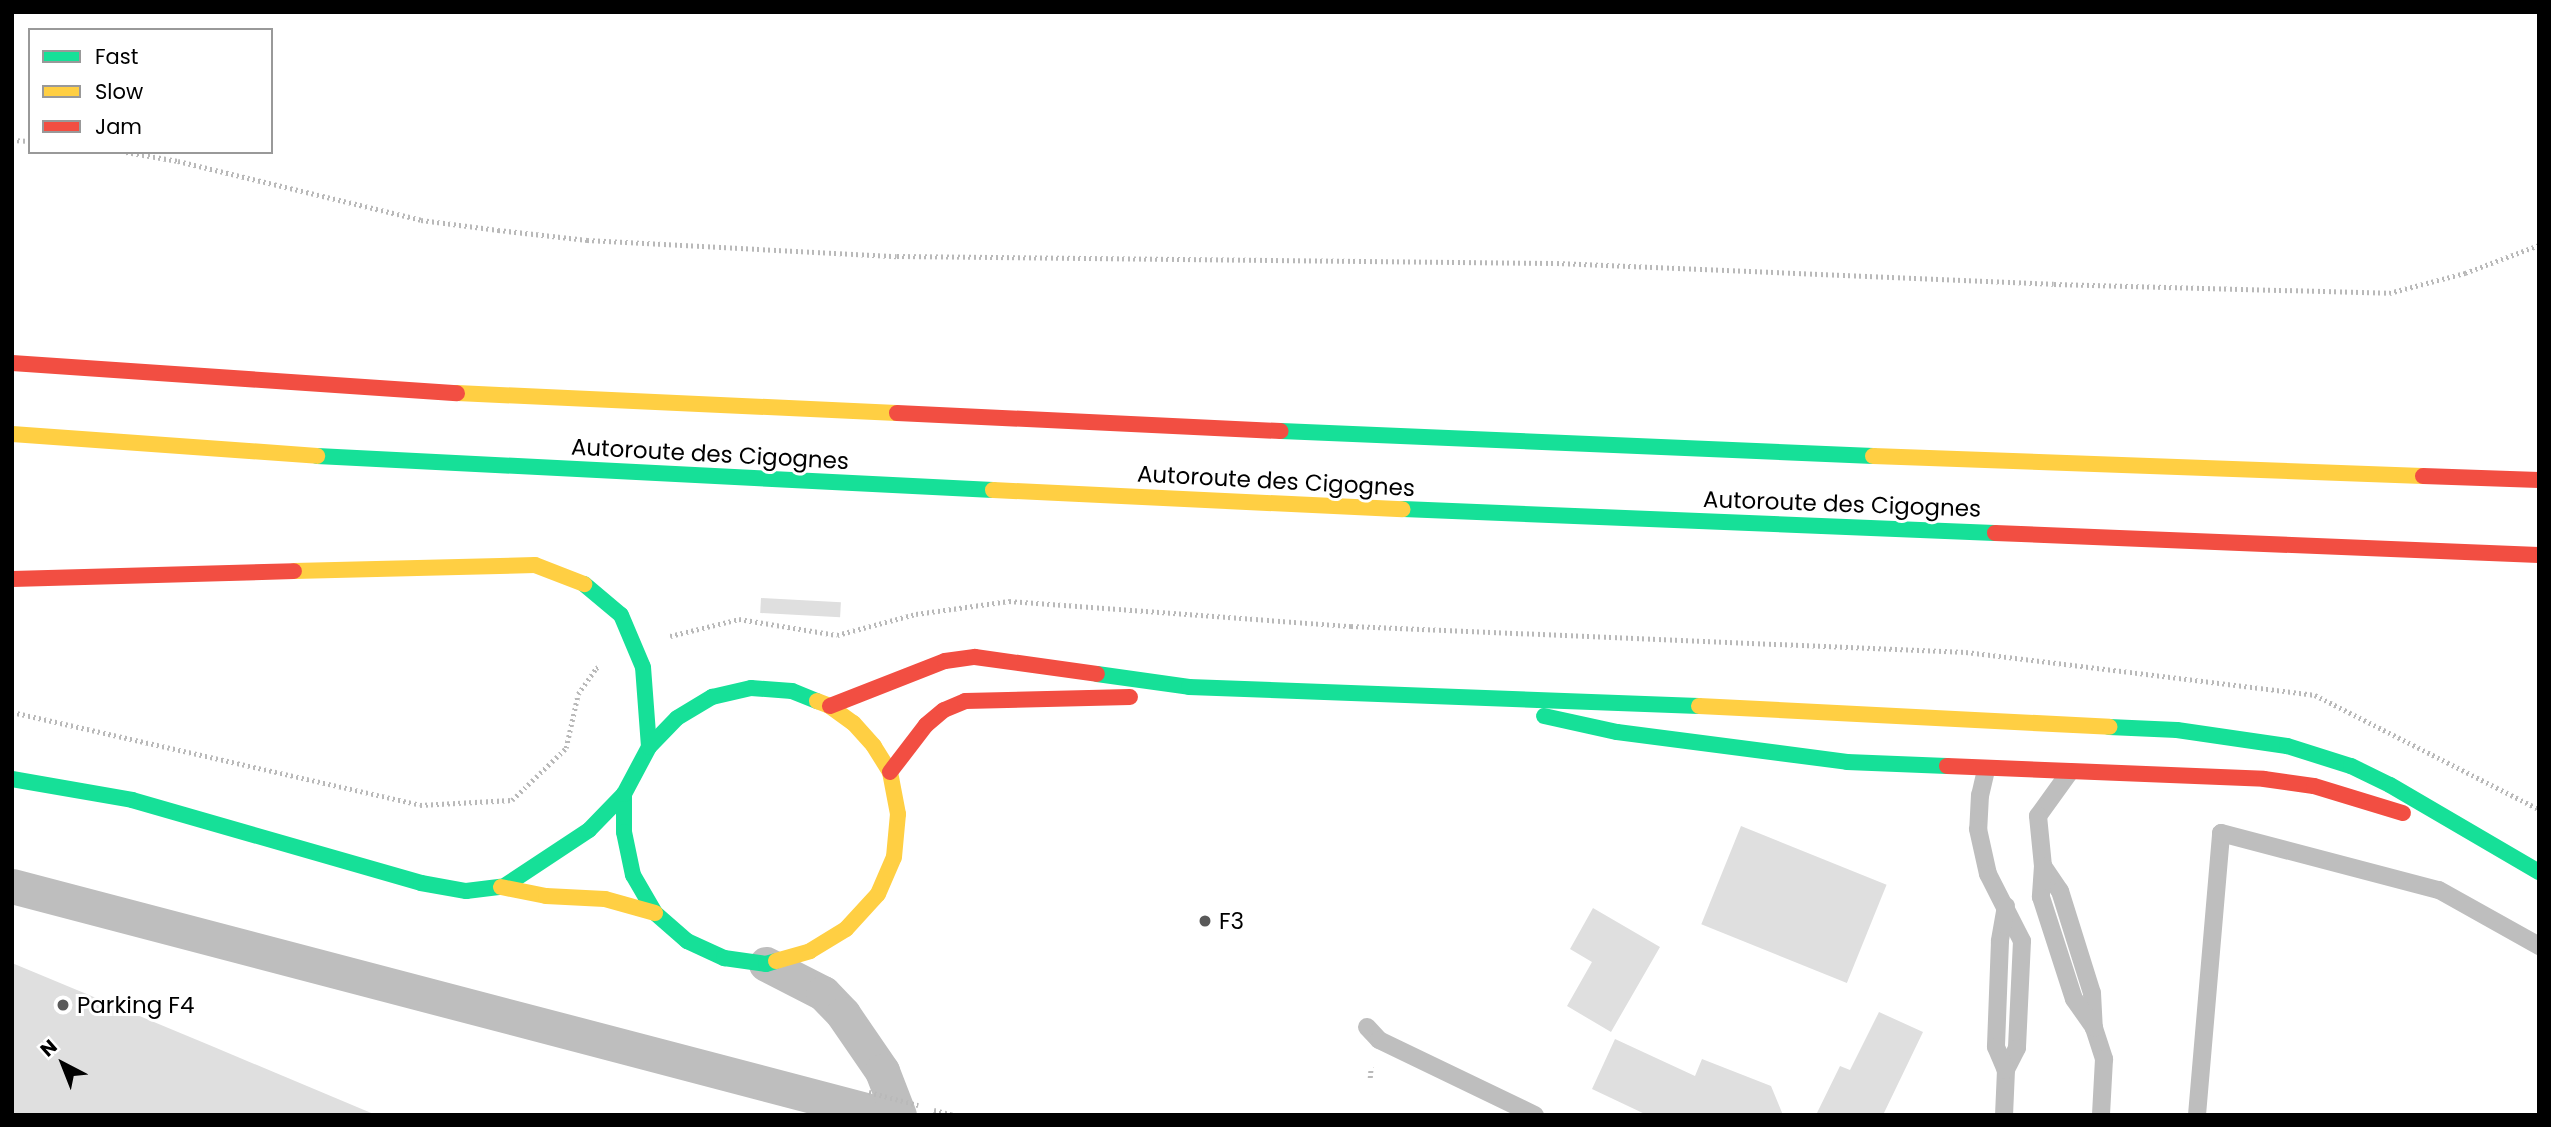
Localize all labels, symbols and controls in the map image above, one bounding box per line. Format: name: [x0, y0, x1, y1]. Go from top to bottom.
legend: [28, 28, 273, 154]
text: Fast: [95, 42, 138, 71]
text: Slow: [95, 77, 143, 106]
text: Jam: [95, 112, 142, 141]
street label: Autoroute des Cigognes: [570, 433, 850, 475]
street label: Autoroute des Cigognes: [1136, 460, 1416, 502]
street label: Autoroute des Cigognes: [1702, 485, 1982, 523]
place label: F3: [1219, 907, 1244, 935]
marker: F3: [1197, 913, 1213, 929]
place label: Parking F4: [77, 991, 194, 1019]
marker: Parking F4: [55, 997, 71, 1013]
north arrow: [28, 1029, 98, 1099]
text: N: [34, 1033, 63, 1063]

